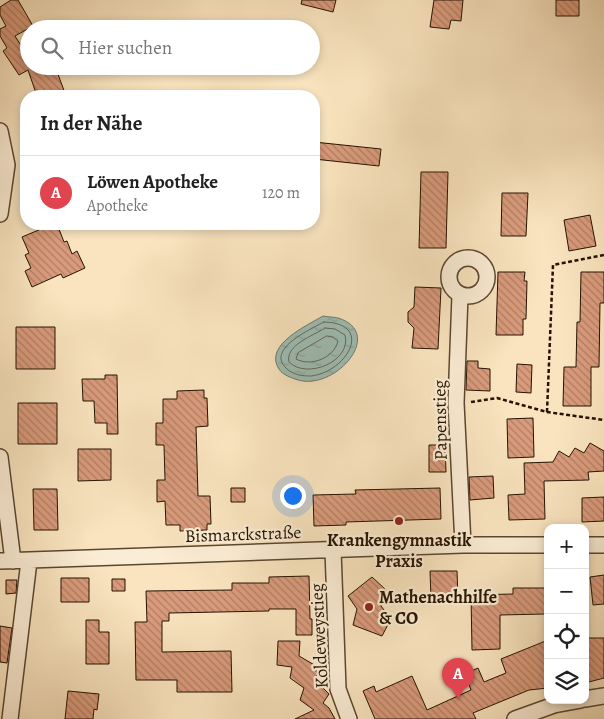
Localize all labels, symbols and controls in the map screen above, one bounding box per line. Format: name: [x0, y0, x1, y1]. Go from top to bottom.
search box: [20, 20, 320, 75]
icon: search: [38, 34, 66, 62]
text: Hier suchen: [78, 35, 172, 61]
text: In der Nähe: [40, 109, 142, 137]
text: Löwen Apotheke: [87, 169, 218, 195]
text: A: [51, 182, 61, 204]
text: 120 m: [262, 182, 300, 204]
text: Apotheke: [87, 195, 148, 217]
street label: Papenstieg: [427, 380, 453, 460]
your location: [280, 483, 306, 509]
marker: Krankengymnastik Praxis: [393, 515, 405, 527]
street label: Bismarckstraße: [184, 520, 302, 548]
map controls: [544, 524, 589, 704]
button: +: [544, 524, 589, 569]
place label: Krankengymnastik Praxis: [327, 528, 472, 573]
button: −: [544, 569, 589, 614]
street label: Koldeweystieg: [304, 583, 334, 689]
place label: Mathenachhilfe & CO: [379, 585, 497, 630]
marker: Mathenachhilfe & CO: [363, 601, 375, 613]
button: locate: [544, 614, 589, 659]
pin: A: [442, 658, 474, 699]
button: layers: [544, 659, 589, 704]

